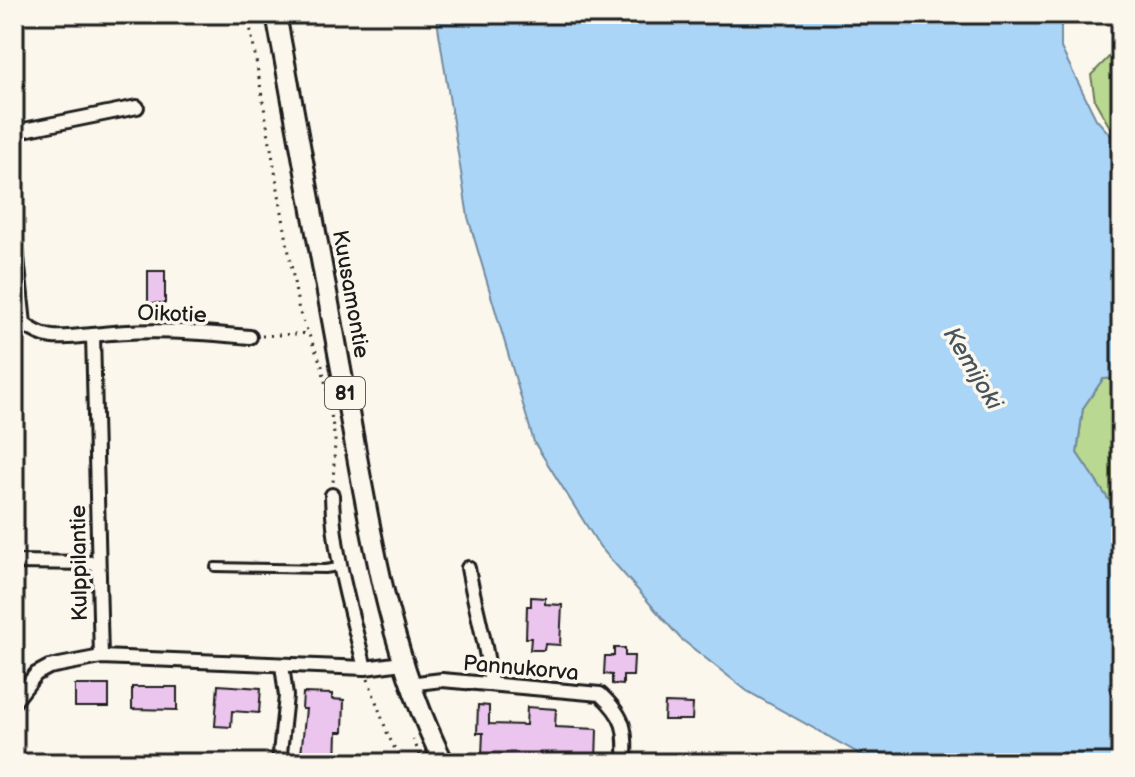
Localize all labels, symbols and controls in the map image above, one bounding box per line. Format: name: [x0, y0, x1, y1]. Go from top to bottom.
street label: Kuusamontie: [326, 228, 375, 360]
street label: Oikotie: [137, 300, 207, 329]
water label: Kemijoki: [937, 322, 1009, 416]
road number: 81: [325, 377, 365, 409]
street label: Kulppilantie: [65, 505, 94, 621]
street label: Pannukorva: [462, 650, 580, 687]

